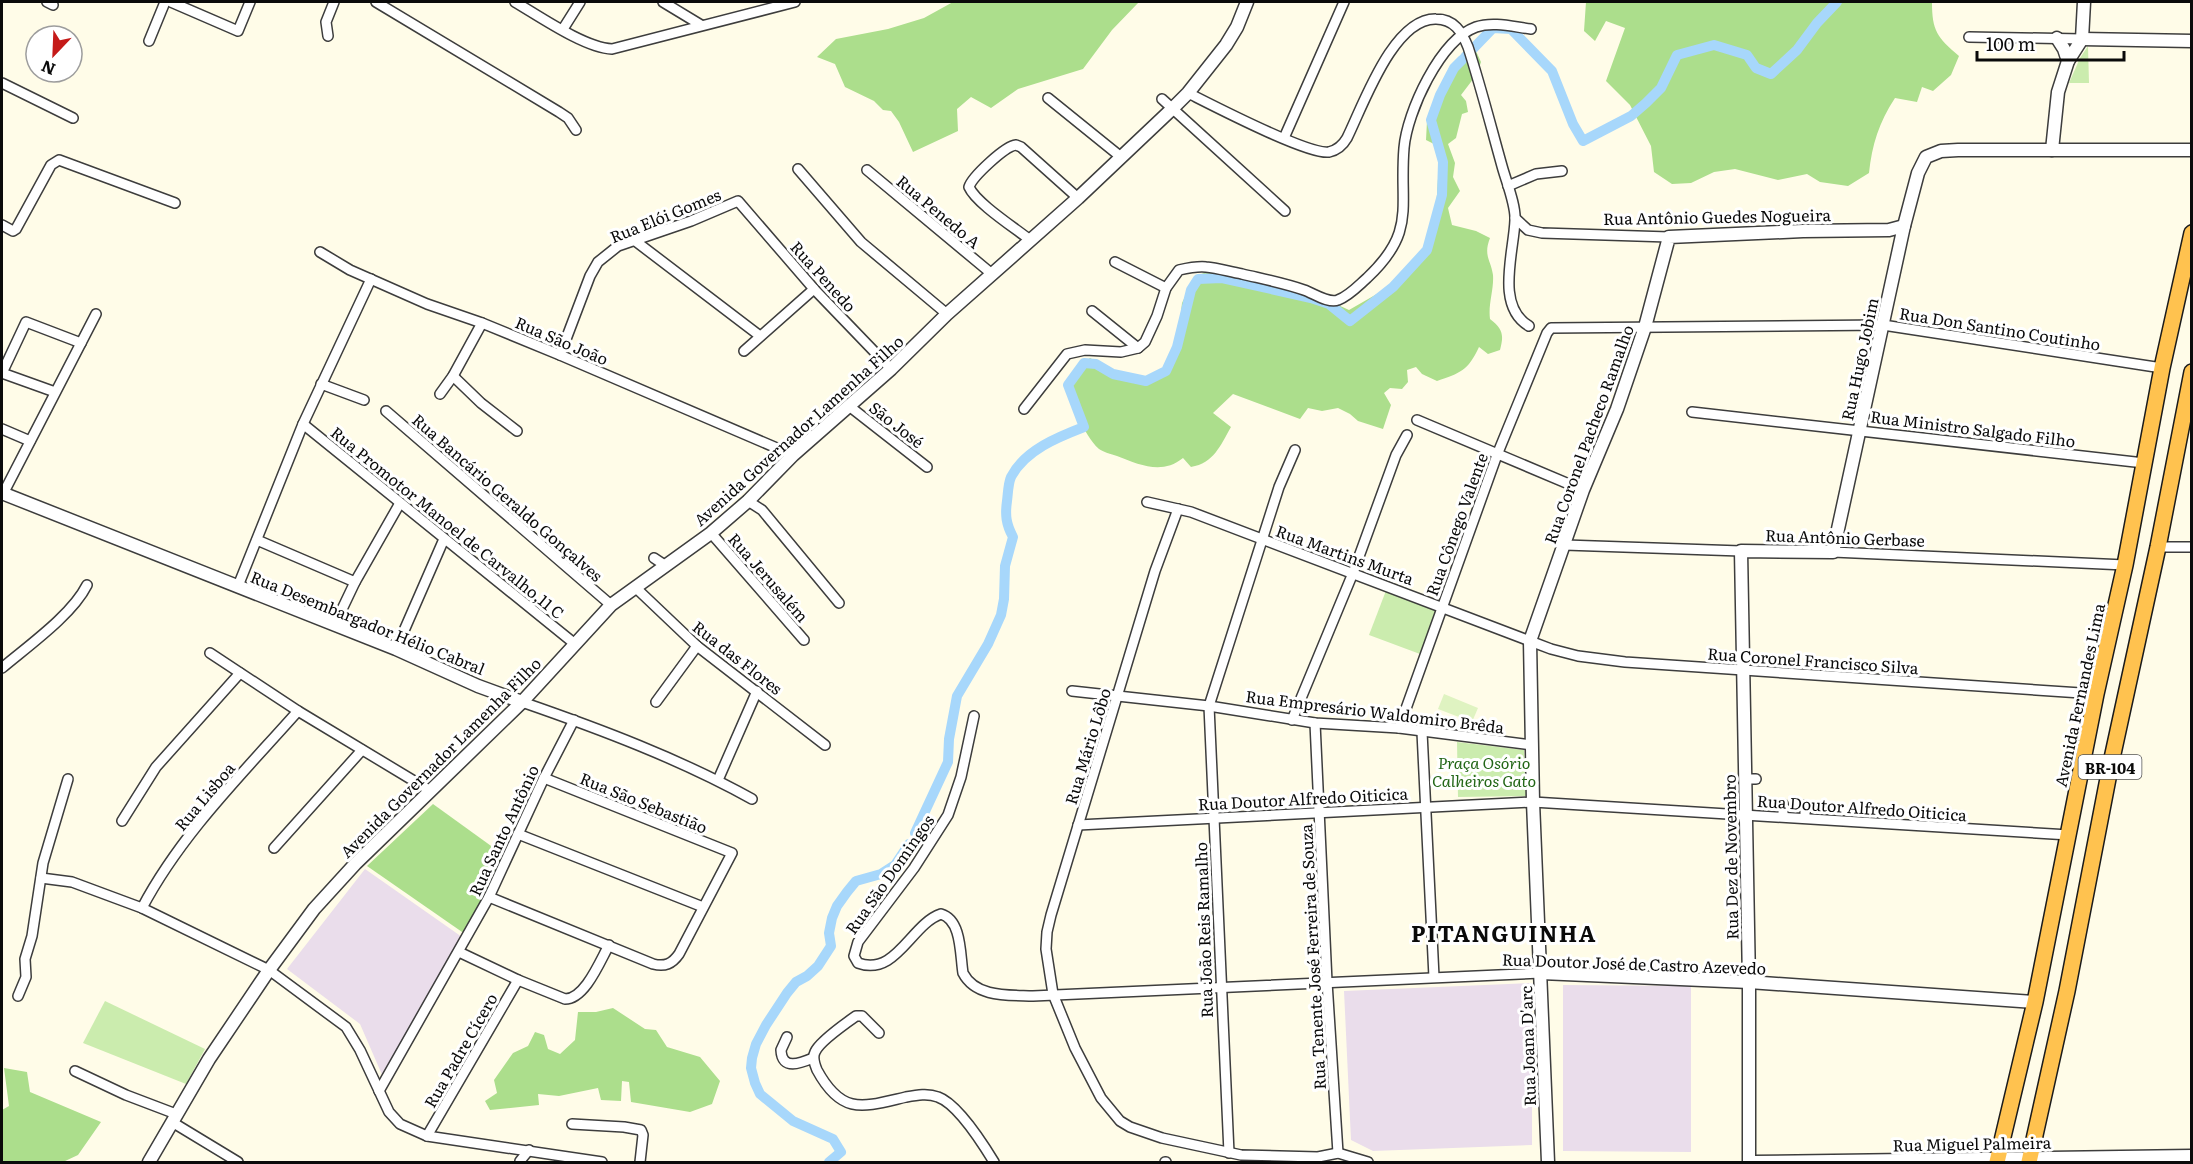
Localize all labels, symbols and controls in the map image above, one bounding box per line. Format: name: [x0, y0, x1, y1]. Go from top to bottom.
north arrow: [24, 24, 84, 84]
scale bar: [1977, 24, 2124, 62]
text: 100 m: [1986, 30, 2035, 57]
text: N: [37, 55, 59, 82]
street label: Rua Penedo A: [892, 169, 986, 254]
street label: Rua Elói Gomes: [606, 182, 724, 248]
street label: Rua Antônio Guedes Nogueira: [1603, 202, 1832, 230]
street label: Rua Penedo: [785, 235, 863, 317]
street label: Rua Hugo Jobim: [1834, 295, 1884, 423]
street label: Rua Don Santino Coutinho: [1898, 300, 2102, 356]
street label: Rua São João: [512, 310, 612, 370]
street label: Rua Coronel Pacheco Ramalho: [1537, 321, 1639, 547]
street label: Avenida Governador Lamenha Filho: [688, 329, 908, 531]
street label: São José: [865, 395, 929, 453]
street label: Rua Ministro Salgado Filho: [1869, 404, 2077, 452]
street label: Rua Bancário Geraldo Gonçalves: [407, 407, 609, 587]
street label: Rua Promotor Manoel de Carvalho,11 C: [326, 420, 570, 624]
street label: Rua Cônego Valente: [1419, 449, 1493, 599]
street label: Rua Martins Murta: [1273, 518, 1418, 590]
street label: Rua Antônio Gerbase: [1765, 522, 1925, 552]
street label: Rua Jerusalém: [723, 527, 815, 627]
street label: Rua Desembargador Hélio Cabral: [247, 564, 489, 680]
street label: Avenida Fernandes Lima: [2048, 601, 2110, 789]
street label: Rua das Flores: [688, 614, 788, 700]
street label: Rua Coronel Francisco Silva: [1707, 641, 1920, 679]
street label: Avenida Governador Lamenha Filho: [334, 651, 546, 863]
street label: Rua Empresário Waldomiro Brêda: [1244, 683, 1506, 739]
street label: Rua Mário Lôbo: [1058, 685, 1116, 807]
park label: Praça Osório Calheiros Gato: [1432, 750, 1536, 792]
road number: BR-104: [2078, 755, 2142, 779]
street label: Rua Lisboa: [168, 756, 240, 836]
street label: Rua Santo Antônio: [462, 760, 544, 900]
street label: Rua São Sebastião: [577, 765, 711, 839]
street label: Rua Dez de Novembro: [1717, 774, 1743, 940]
street label: Rua Doutor Alfredo Oiticica: [1197, 780, 1409, 815]
street label: Rua Doutor Alfredo Oiticica: [1756, 788, 1968, 826]
street label: Rua São Domingos: [839, 809, 939, 939]
street label: Rua Tenente José Ferreira de Souza: [1293, 823, 1331, 1091]
street label: Rua João Reis Ramalho: [1188, 842, 1218, 1018]
district label: PITANGUINHA: [1411, 916, 1597, 949]
street label: Rua Doutor José de Castro Azevedo: [1501, 946, 1767, 980]
street label: Rua Joana D'arc: [1513, 985, 1541, 1107]
street label: Rua Padre Cícero: [417, 988, 503, 1112]
street label: Rua Miguel Palmeira: [1893, 1130, 2052, 1156]

